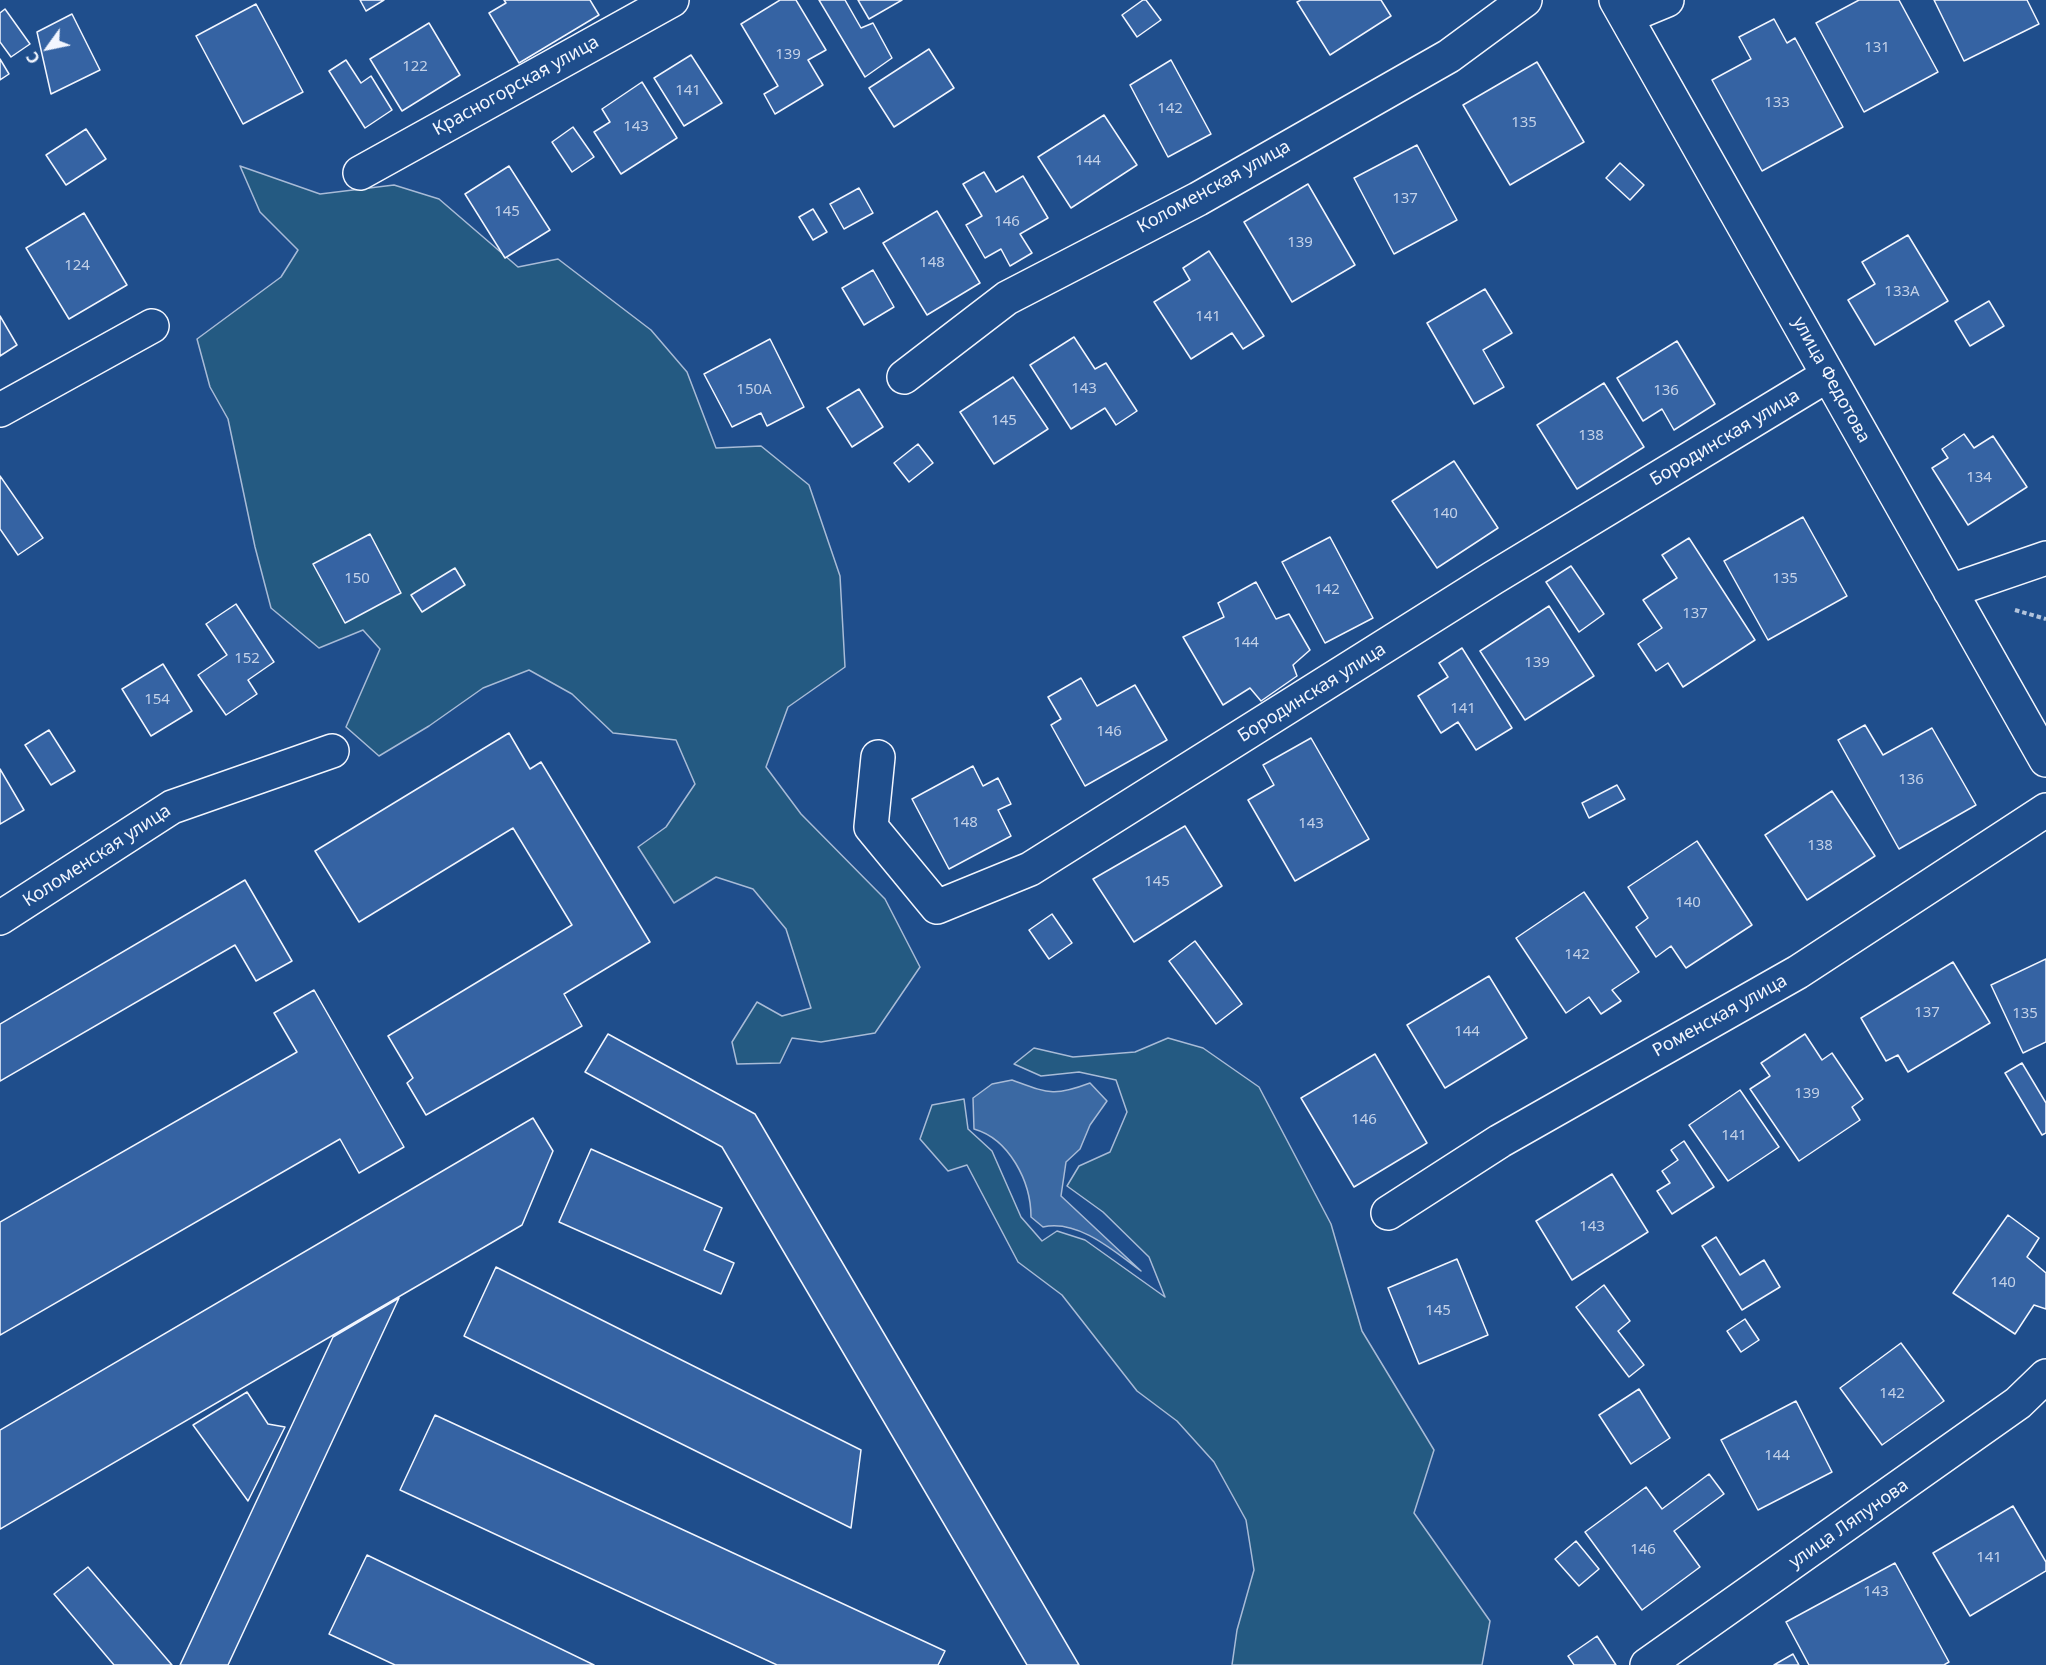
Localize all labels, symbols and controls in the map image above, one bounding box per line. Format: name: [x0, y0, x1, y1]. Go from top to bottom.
north arrow: [18, 18, 78, 78]
street label: Красногорская улица: [429, 31, 603, 141]
house number: 131: [1864, 39, 1890, 57]
house number: 139: [775, 46, 801, 64]
text: С: [21, 47, 45, 68]
house number: 122: [402, 58, 428, 76]
house number: 141: [675, 82, 701, 100]
house number: 133: [1764, 94, 1790, 112]
house number: 142: [1157, 100, 1183, 118]
house number: 135: [1511, 114, 1537, 132]
house number: 143: [623, 118, 649, 136]
street label: Коломенская улица: [1134, 136, 1294, 238]
house number: 144: [1075, 152, 1101, 170]
house number: 137: [1392, 190, 1418, 208]
house number: 145: [494, 203, 520, 221]
house number: 146: [994, 213, 1020, 231]
house number: 139: [1287, 234, 1313, 252]
house number: 148: [919, 254, 945, 272]
house number: 124: [64, 257, 90, 275]
house number: 133А: [1884, 283, 1920, 301]
house number: 141: [1195, 308, 1221, 326]
street label: улица Федотова: [1787, 313, 1875, 447]
house number: 143: [1071, 380, 1097, 398]
house number: 150А: [736, 381, 772, 399]
house number: 136: [1653, 382, 1679, 400]
street label: Бородинская улица: [1646, 385, 1804, 491]
house number: 145: [991, 412, 1017, 430]
house number: 138: [1578, 427, 1604, 445]
house number: 134: [1966, 469, 1992, 487]
house number: 140: [1432, 505, 1458, 523]
house number: 150: [344, 570, 370, 588]
house number: 135: [1772, 570, 1798, 588]
house number: 142: [1314, 581, 1340, 599]
house number: 137: [1682, 605, 1708, 623]
house number: 144: [1233, 634, 1259, 652]
street label: Бородинская улица: [1234, 639, 1390, 747]
house number: 152: [234, 650, 260, 668]
house number: 139: [1524, 654, 1550, 672]
house number: 154: [144, 691, 170, 709]
house number: 141: [1450, 700, 1476, 718]
house number: 146: [1096, 723, 1122, 741]
house number: 136: [1898, 771, 1924, 789]
street label: Коломенская улица: [19, 800, 175, 912]
house number: 148: [952, 814, 978, 832]
house number: 143: [1298, 815, 1324, 833]
house number: 138: [1807, 837, 1833, 855]
house number: 145: [1144, 873, 1170, 891]
house number: 140: [1675, 894, 1701, 912]
house number: 142: [1564, 946, 1590, 964]
street label: Роменская улица: [1649, 970, 1791, 1062]
house number: 137: [1914, 1004, 1940, 1022]
house number: 135: [2012, 1005, 2038, 1023]
house number: 144: [1454, 1023, 1480, 1041]
house number: 139: [1794, 1085, 1820, 1103]
house number: 146: [1351, 1111, 1377, 1129]
house number: 141: [1721, 1127, 1747, 1145]
house number: 143: [1579, 1218, 1605, 1236]
house number: 140: [1990, 1274, 2016, 1292]
house number: 145: [1425, 1302, 1451, 1320]
house number: 142: [1879, 1385, 1905, 1403]
house number: 144: [1764, 1447, 1790, 1465]
street label: улица Ляпунова: [1785, 1475, 1913, 1573]
house number: 146: [1630, 1541, 1656, 1559]
house number: 141: [1976, 1549, 2002, 1567]
house number: 143: [1863, 1583, 1889, 1601]

